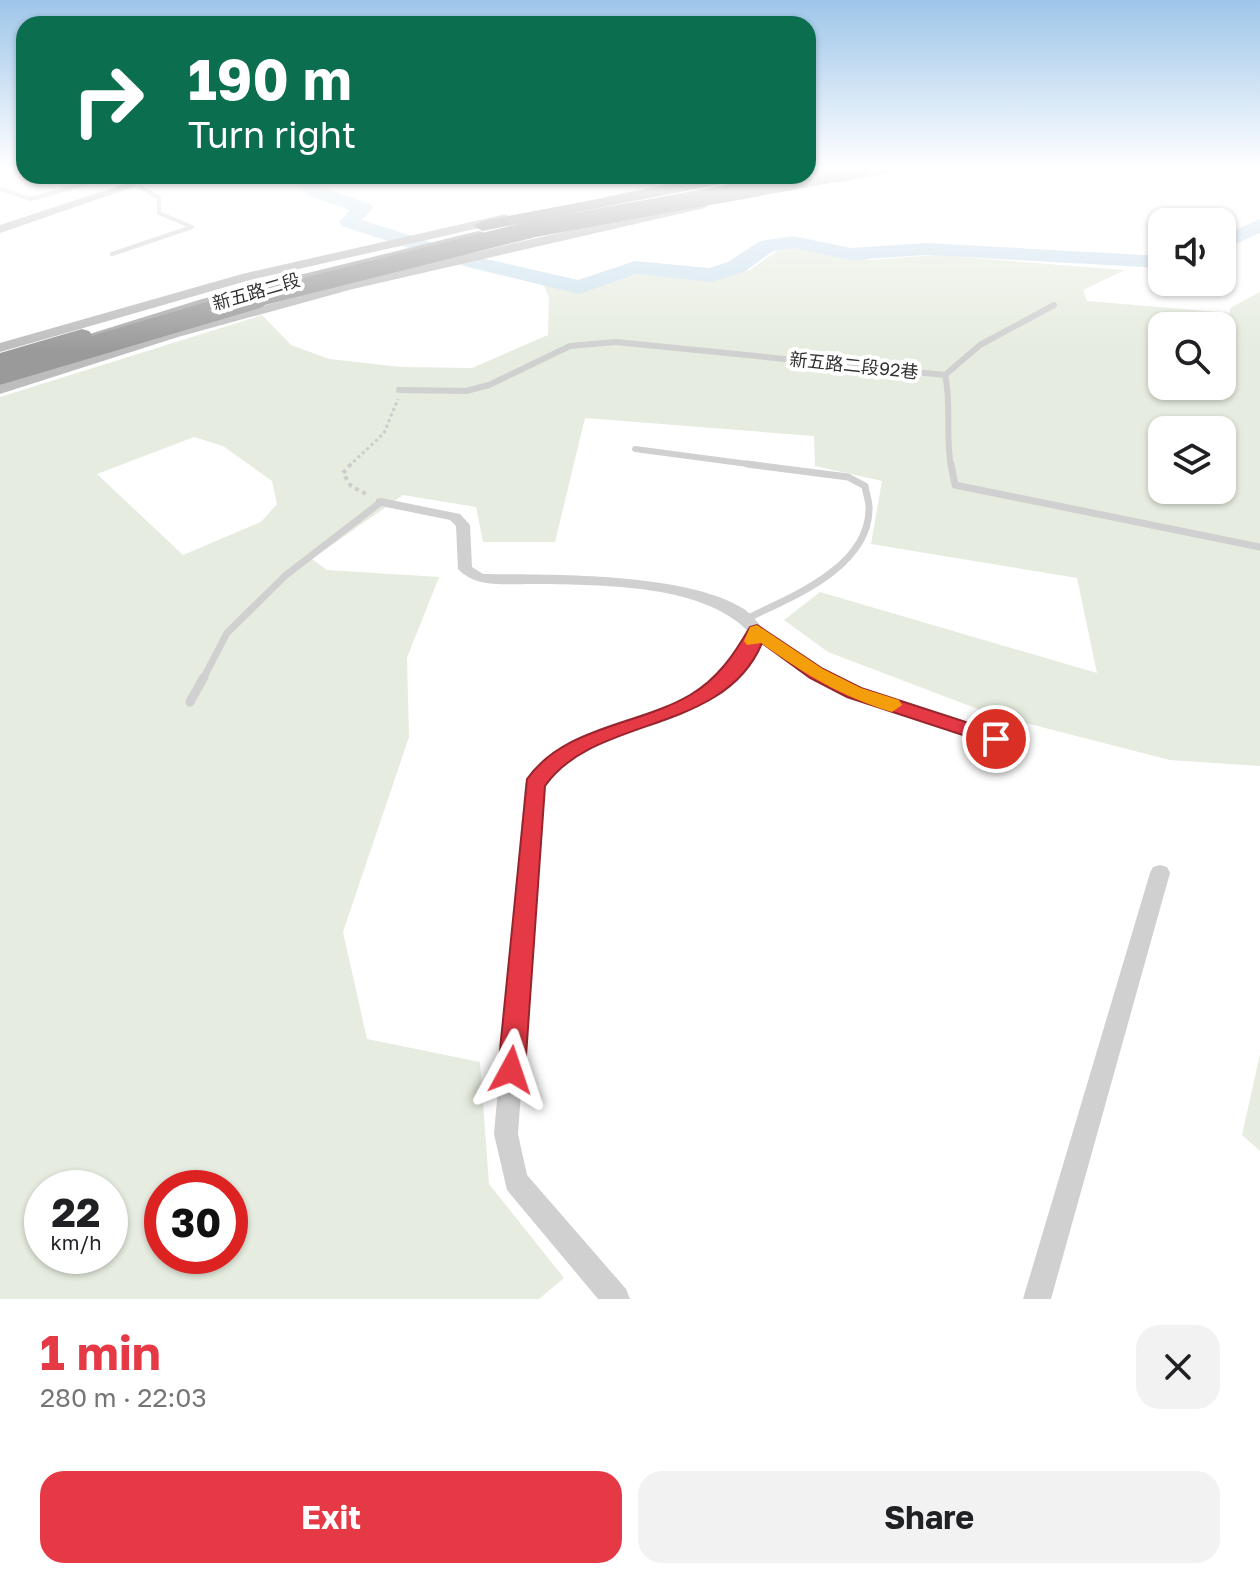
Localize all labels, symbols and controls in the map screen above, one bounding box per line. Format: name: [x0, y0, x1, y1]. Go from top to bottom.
text: 190 m: [188, 45, 352, 112]
icon: right: [56, 48, 160, 152]
text: Turn right: [188, 113, 356, 156]
map controls: [1148, 208, 1236, 504]
button: sound: [1148, 208, 1236, 296]
street label: 新五路二段: [210, 268, 302, 314]
button: search: [1148, 312, 1236, 400]
street label: 新五路二段92巷: [789, 347, 919, 383]
button: layers: [1148, 416, 1236, 504]
pin: [962, 705, 1030, 773]
icon: arrive: [974, 717, 1018, 761]
position arrow: [469, 1028, 553, 1112]
speed limit sign: 30: [144, 1170, 248, 1274]
text: 22: [52, 1188, 100, 1236]
text: km/h: [51, 1230, 101, 1254]
text: 1 min: [40, 1323, 161, 1381]
button: close: [1136, 1325, 1220, 1409]
text: 280 m · 22:03: [40, 1382, 207, 1413]
button: Exit: [40, 1471, 622, 1563]
button: Share: [638, 1471, 1220, 1563]

